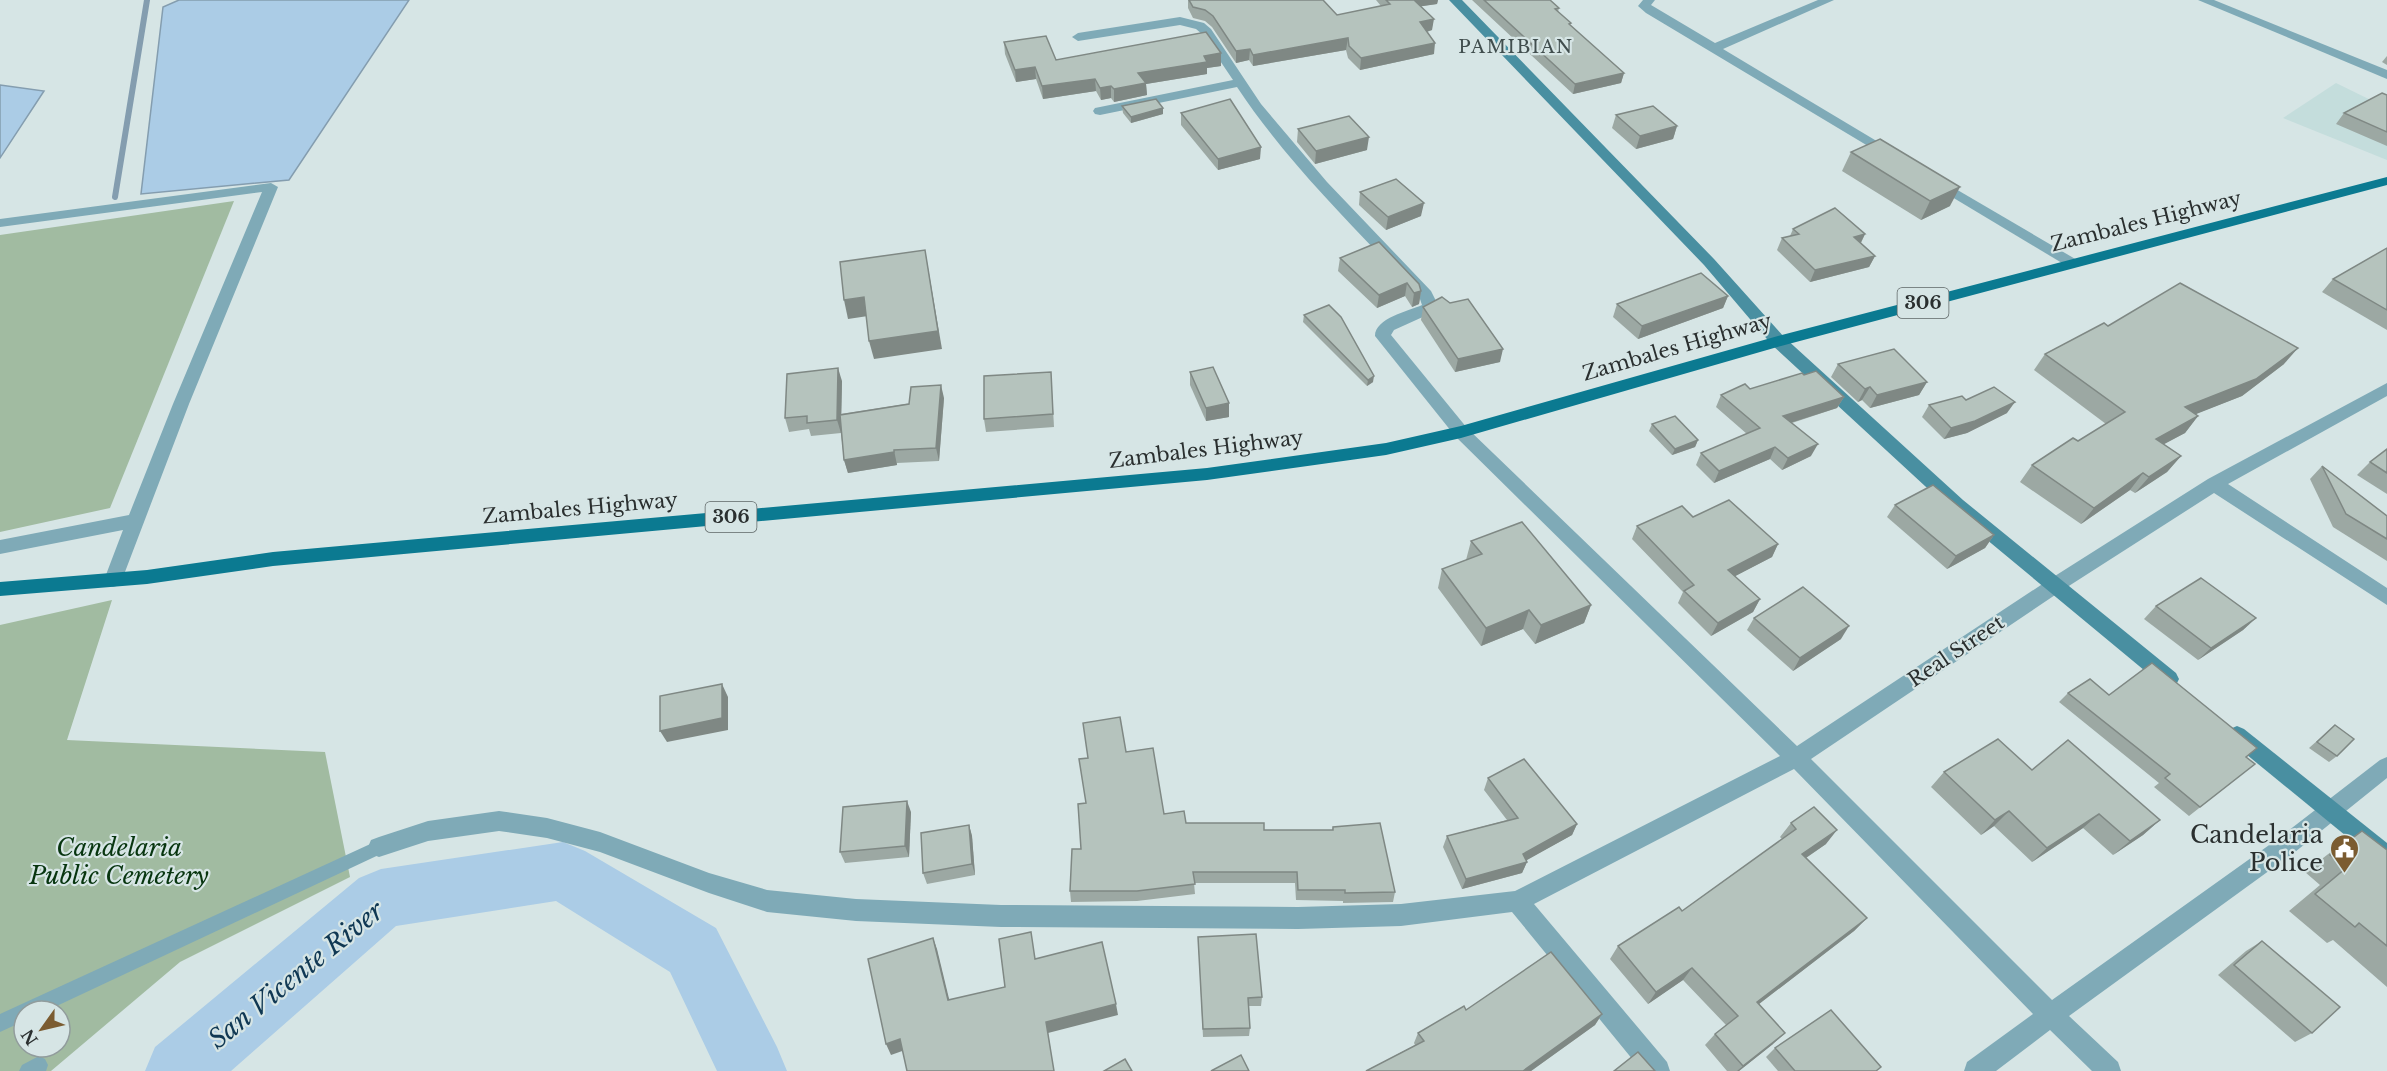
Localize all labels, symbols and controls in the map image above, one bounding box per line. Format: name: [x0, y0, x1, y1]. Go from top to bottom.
district label: PAMIBIAN: [1458, 36, 1574, 58]
street label: Zambales Highway: [2048, 186, 2244, 256]
road number: 306: [1898, 288, 1948, 318]
street label: Zambales Highway: [1580, 308, 1775, 386]
street label: Zambales Highway: [1107, 425, 1305, 473]
street label: Zambales Highway: [481, 487, 679, 528]
road number: 306: [706, 502, 756, 532]
street label: Real Street: [1903, 610, 2009, 692]
place label: Candelaria Police: [2190, 820, 2324, 877]
public building icon: Candelaria Police: [2328, 832, 2360, 874]
park label: Candelaria Public Cemetery: [28, 833, 209, 890]
water label: San Vicente River: [202, 894, 391, 1056]
north arrow: [12, 999, 72, 1059]
text: N: [17, 1026, 42, 1049]

